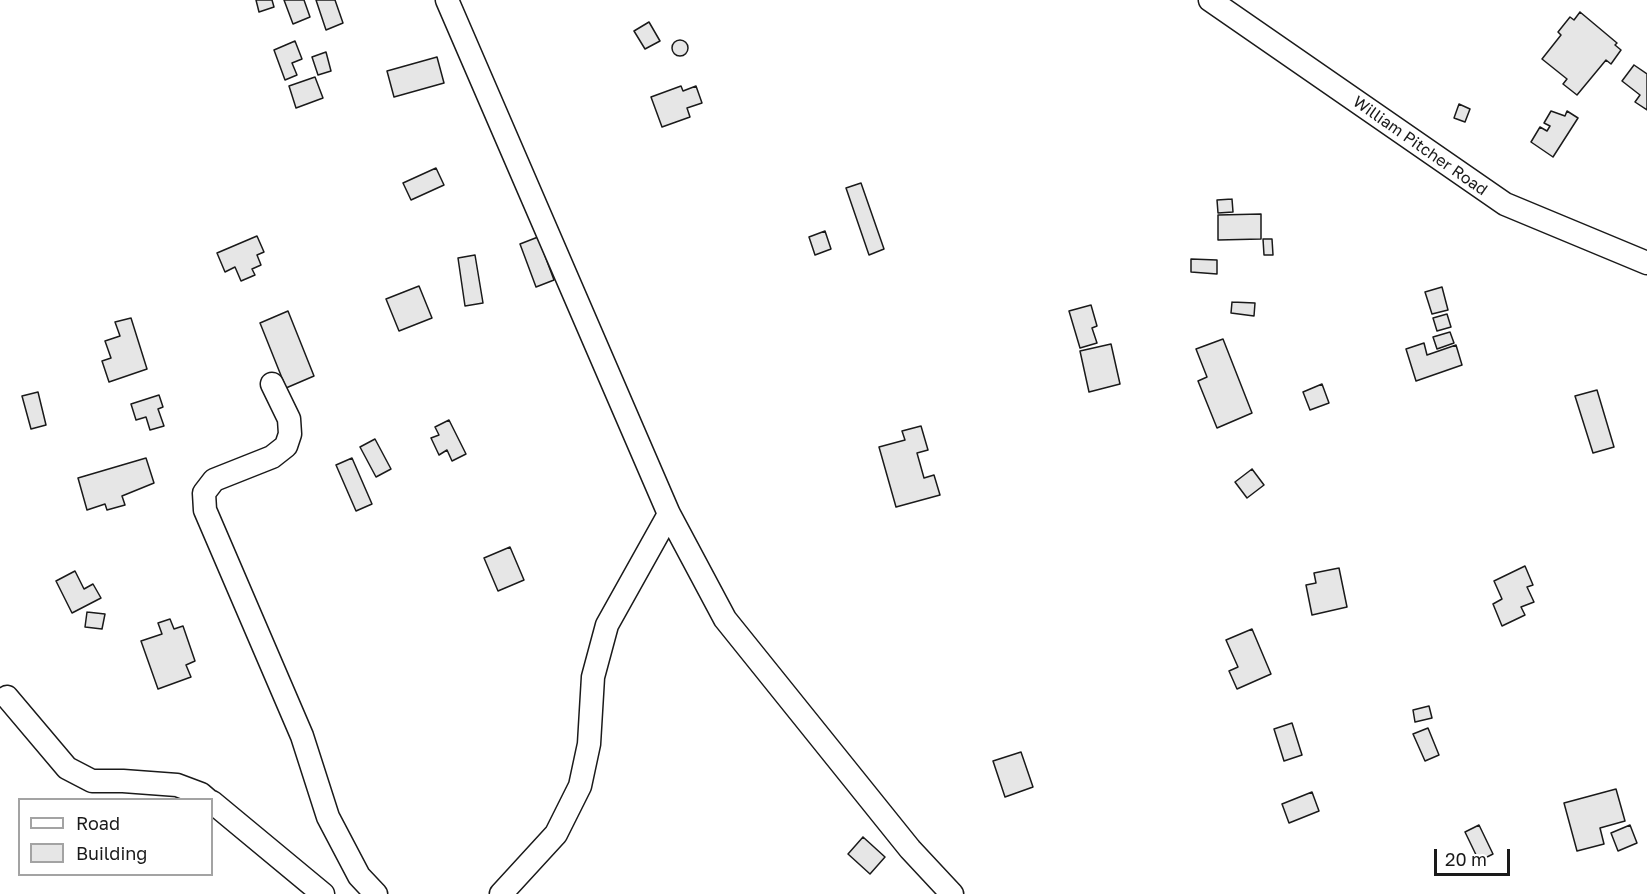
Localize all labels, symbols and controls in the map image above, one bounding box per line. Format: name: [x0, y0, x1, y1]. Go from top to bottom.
street label: William Pitcher Road: [1349, 92, 1491, 200]
legend: [18, 798, 213, 876]
text: Road: [76, 812, 120, 834]
scale bar: [1437, 837, 1514, 875]
text: Building: [76, 842, 147, 864]
text: 20 m: [1445, 848, 1487, 870]

